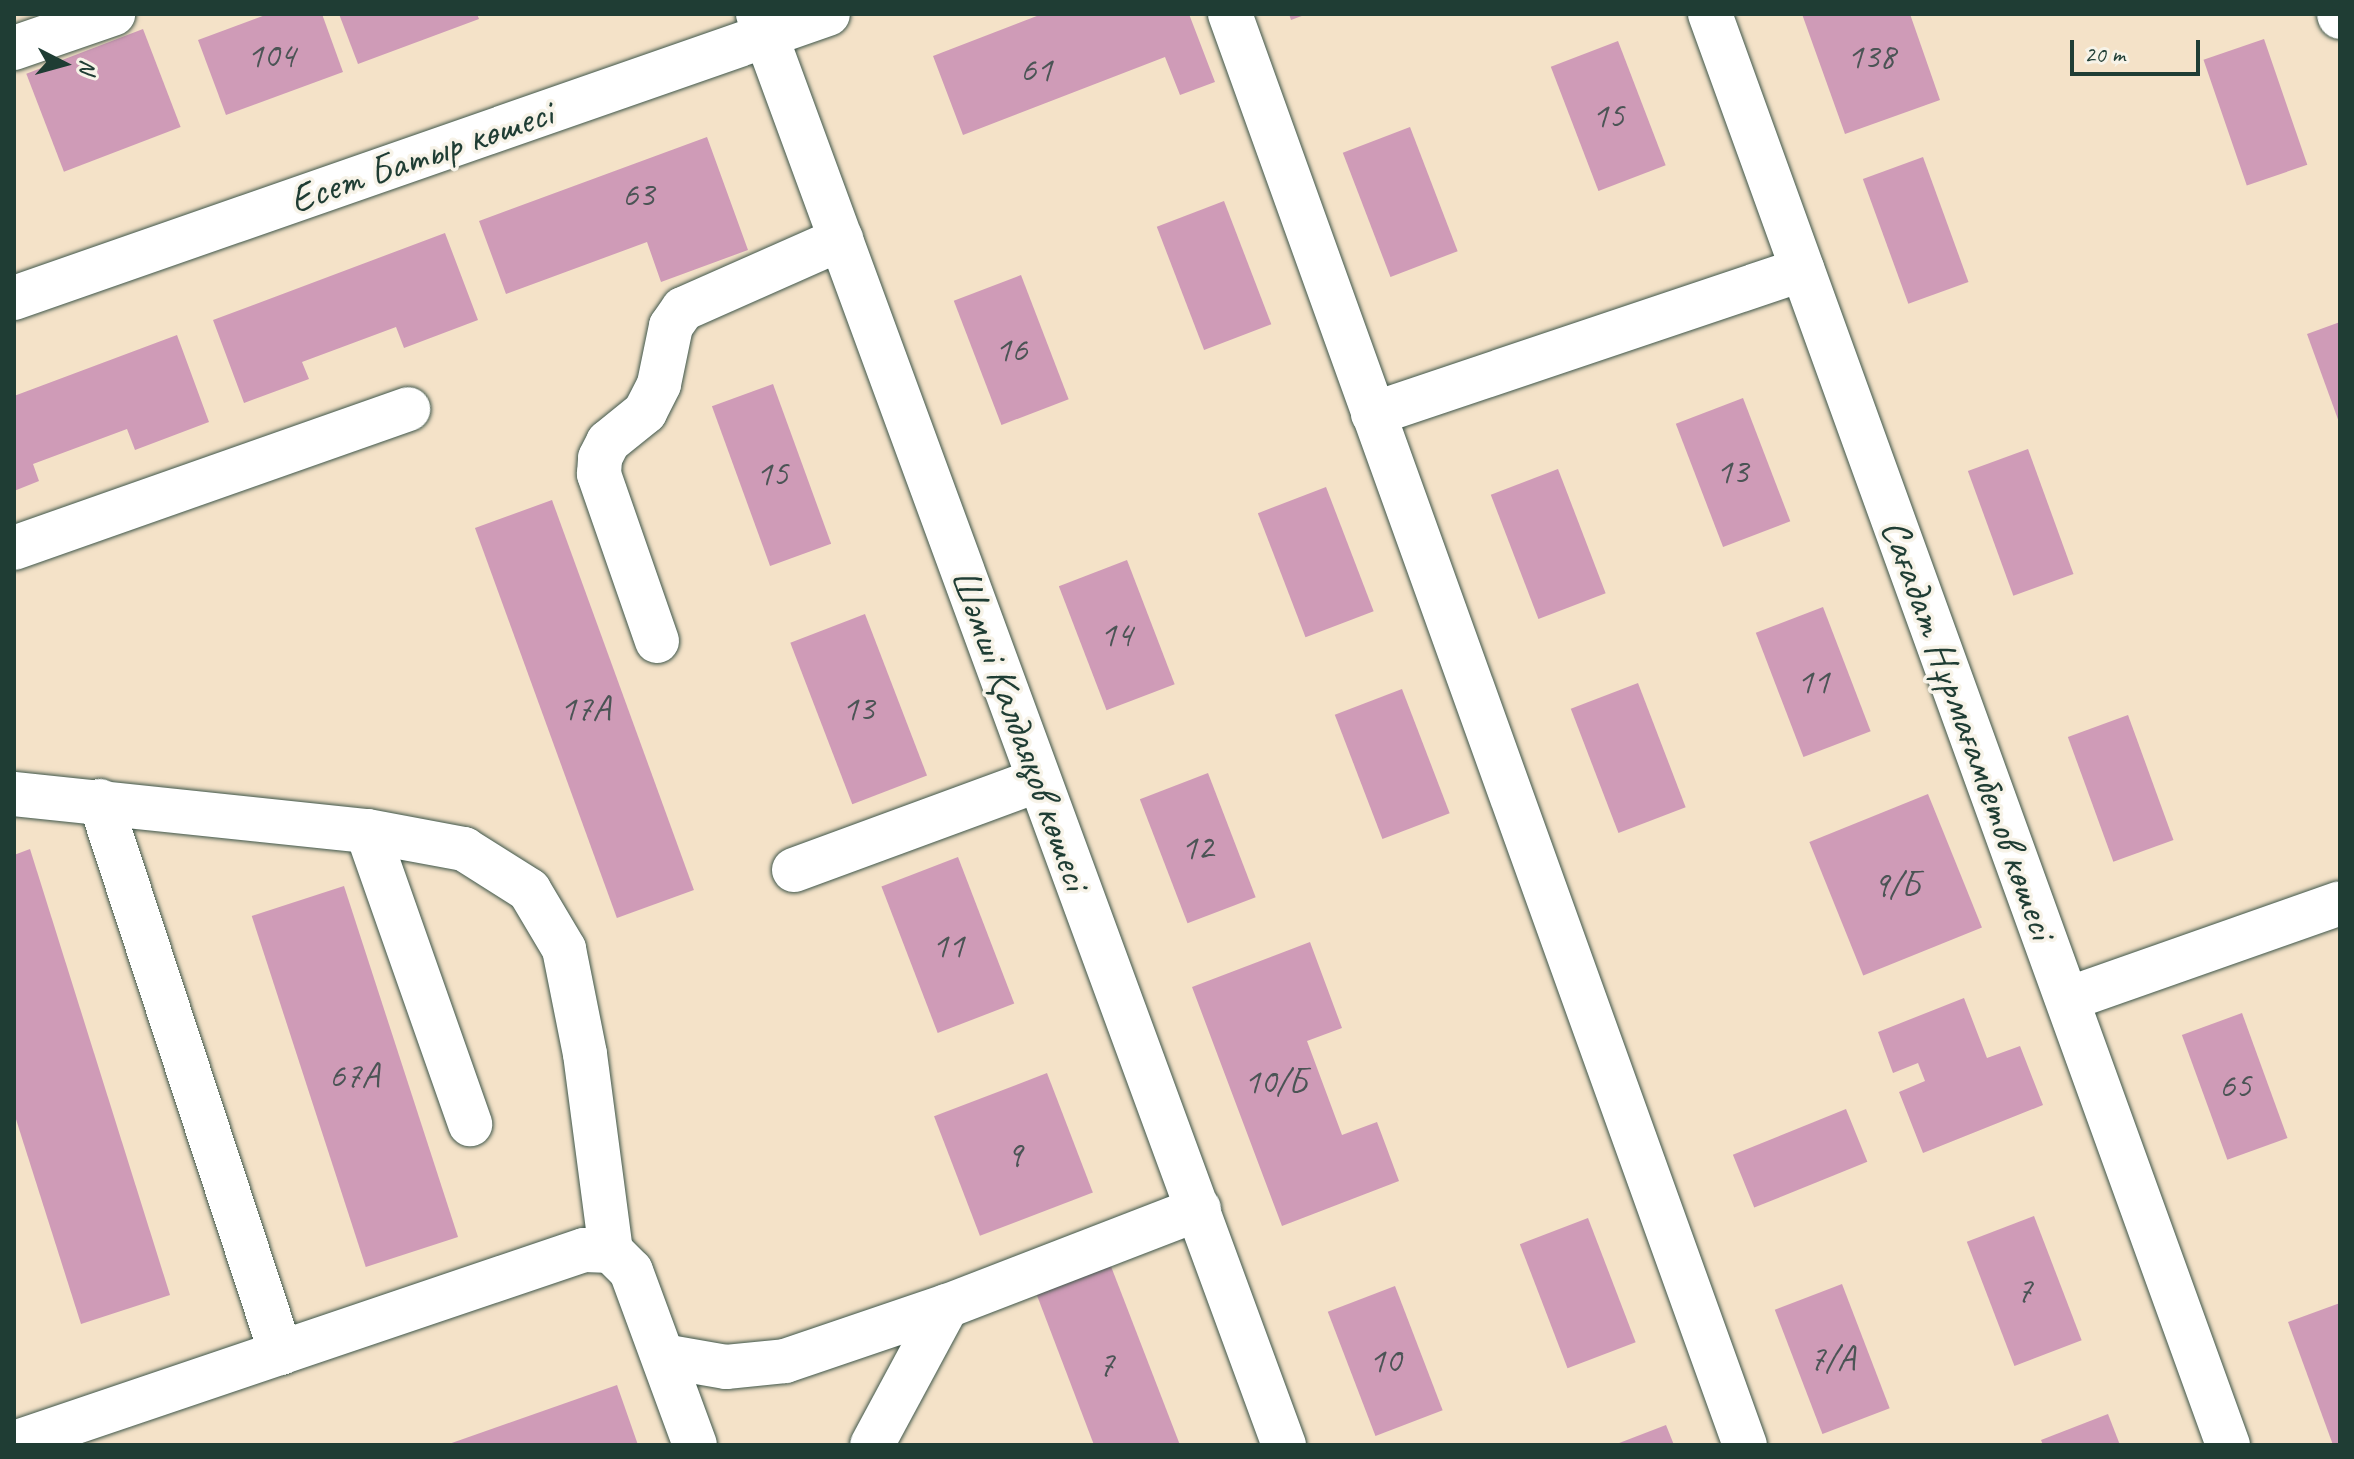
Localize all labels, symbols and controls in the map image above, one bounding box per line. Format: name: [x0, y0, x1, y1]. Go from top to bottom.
north arrow: [24, 24, 104, 104]
scale bar: [2074, 24, 2204, 74]
house number: 104: [247, 34, 295, 78]
house number: 138: [1847, 35, 1895, 79]
text: 20 m: [2084, 39, 2125, 69]
house number: 61: [1020, 48, 1052, 92]
text: N: [73, 58, 103, 75]
street label: Есет Батыр көшесі: [283, 89, 559, 223]
house number: 15: [1592, 94, 1624, 138]
house number: 63: [622, 173, 654, 217]
house number: 16: [995, 328, 1027, 372]
house number: 13: [1716, 450, 1748, 494]
house number: 15: [756, 452, 788, 496]
street label: Сағадат Нұрмағамбетов көшесі: [1871, 513, 2067, 945]
street label: Шәмші Қалдаяқов көшесі: [941, 562, 1101, 896]
house number: 14: [1100, 613, 1132, 657]
house number: 11: [1797, 660, 1829, 704]
house number: 17А: [560, 687, 610, 731]
house number: 13: [842, 687, 874, 731]
house number: 12: [1181, 826, 1213, 870]
house number: 9/Б: [1873, 863, 1919, 907]
house number: 11: [932, 924, 964, 968]
house number: 67А: [329, 1054, 379, 1098]
house number: 10/Б: [1244, 1060, 1306, 1104]
house number: 65: [2219, 1064, 2251, 1108]
house number: 9: [1006, 1133, 1022, 1177]
house number: 7: [2016, 1269, 2032, 1313]
house number: 7/А: [1809, 1337, 1855, 1381]
house number: 10: [1369, 1339, 1401, 1383]
house number: 7: [1098, 1343, 1114, 1387]

